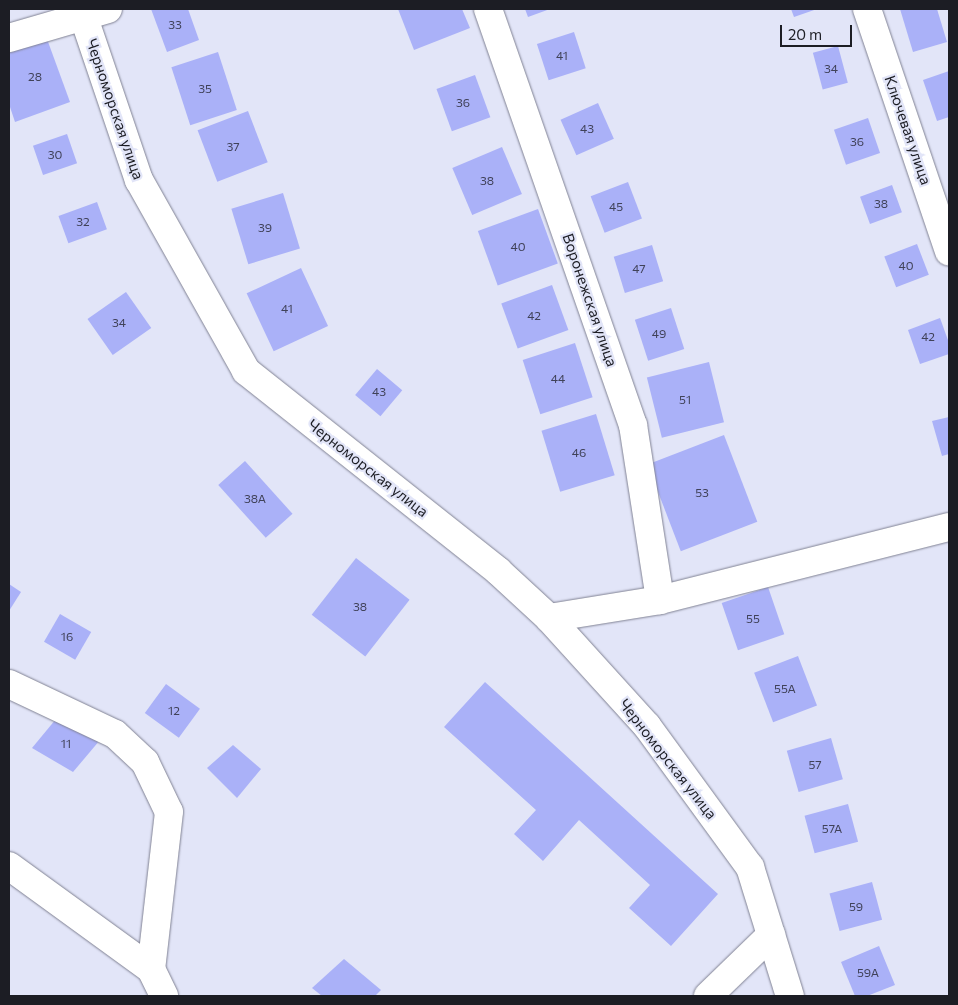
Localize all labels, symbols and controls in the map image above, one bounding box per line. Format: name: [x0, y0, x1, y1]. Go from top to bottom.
scale bar: [783, 15, 856, 47]
house number: 33: [168, 18, 182, 32]
text: 20 m: [788, 25, 822, 43]
street label: Черноморская улица: [82, 36, 148, 182]
house number: 41: [556, 49, 568, 63]
house number: 34: [824, 62, 838, 76]
house number: 28: [28, 70, 42, 84]
street label: Ключевая улица: [881, 73, 935, 187]
house number: 35: [198, 82, 212, 96]
house number: 36: [456, 96, 470, 110]
house number: 43: [580, 122, 594, 136]
house number: 36: [850, 135, 864, 149]
house number: 37: [226, 140, 240, 154]
house number: 30: [48, 148, 62, 162]
house number: 38: [480, 174, 494, 188]
house number: 38: [874, 197, 888, 211]
house number: 45: [609, 200, 623, 214]
house number: 32: [76, 215, 90, 229]
house number: 39: [258, 221, 272, 235]
street label: Воронежская улица: [559, 231, 621, 369]
house number: 40: [510, 240, 526, 254]
house number: 40: [898, 259, 914, 273]
house number: 47: [632, 262, 646, 276]
house number: 41: [281, 302, 293, 316]
house number: 42: [527, 309, 541, 323]
house number: 34: [112, 316, 126, 330]
house number: 49: [652, 327, 666, 341]
house number: 42: [921, 330, 935, 344]
house number: 44: [551, 372, 565, 386]
house number: 43: [372, 385, 386, 399]
house number: 51: [679, 393, 691, 407]
street label: Черноморская улица: [304, 415, 432, 521]
house number: 46: [572, 446, 586, 460]
house number: 53: [695, 486, 709, 500]
house number: 38А: [244, 492, 266, 506]
house number: 38: [353, 600, 367, 614]
house number: 55: [746, 612, 760, 626]
house number: 16: [61, 630, 73, 644]
house number: 55А: [774, 682, 796, 696]
street label: Черноморская улица: [615, 695, 721, 823]
house number: 12: [168, 704, 180, 718]
house number: 11: [61, 737, 71, 751]
house number: 57: [808, 758, 822, 772]
house number: 57А: [822, 822, 842, 836]
house number: 59: [849, 900, 863, 914]
house number: 59А: [857, 966, 879, 980]

